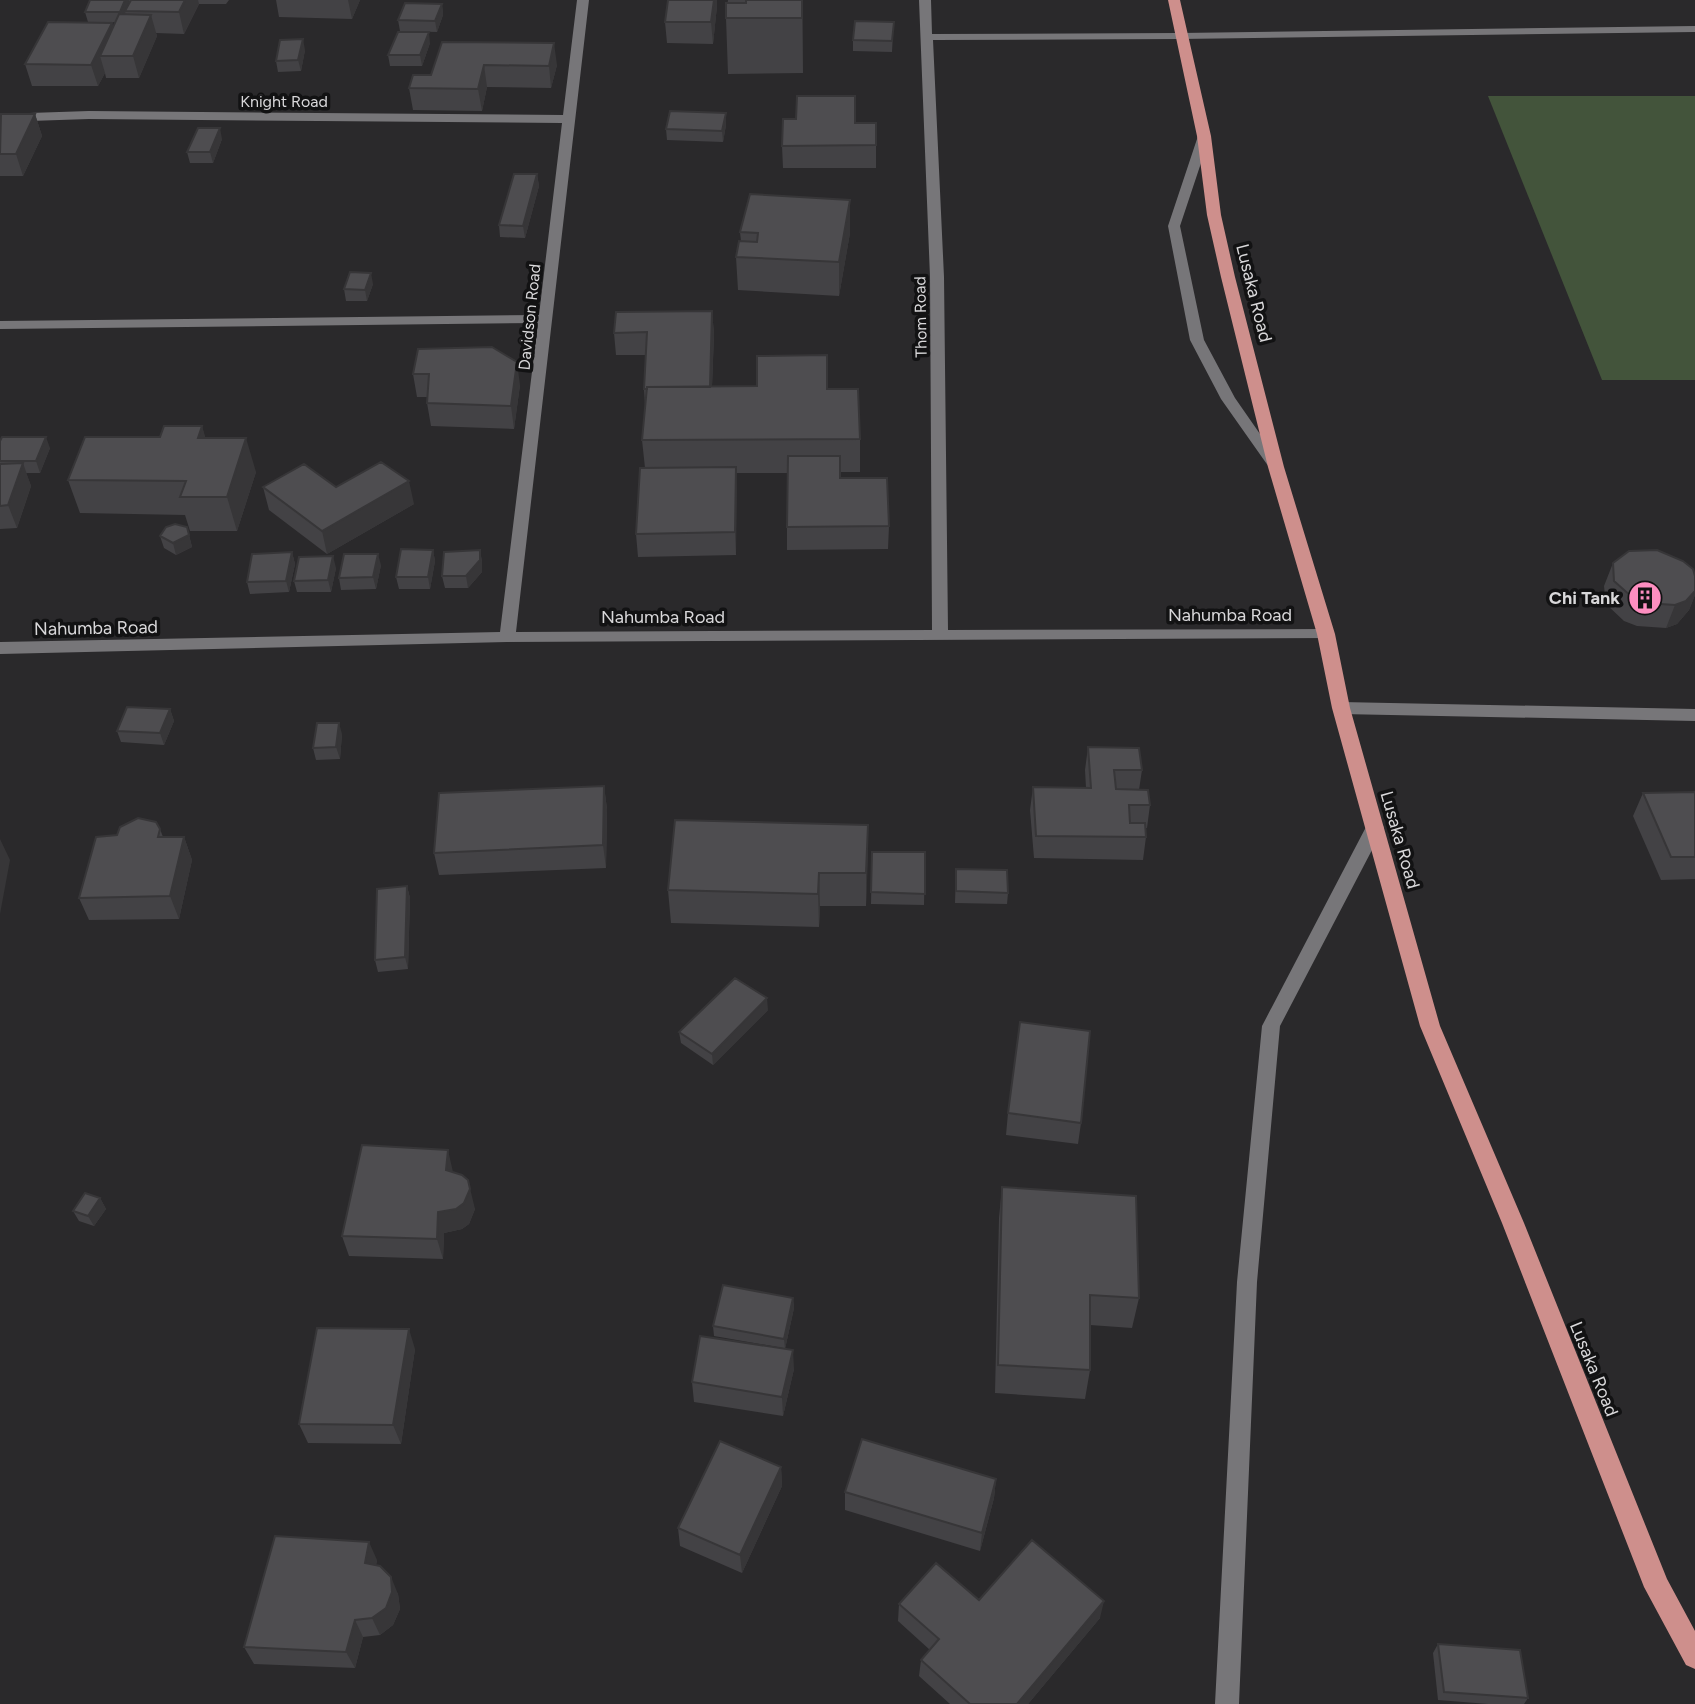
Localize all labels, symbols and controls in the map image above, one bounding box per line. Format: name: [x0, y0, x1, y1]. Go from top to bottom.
street label: Knight Road: [240, 92, 328, 111]
street label: Lusaka Road: [1231, 242, 1277, 344]
street label: Davidson Road: [514, 263, 545, 371]
street label: Thom Road: [910, 276, 931, 358]
building icon: Chi Tank: [1626, 579, 1664, 617]
place label: Chi Tank: [1549, 587, 1620, 609]
street label: Nahumba Road: [1168, 604, 1292, 626]
street label: Nahumba Road: [601, 606, 725, 628]
street label: Nahumba Road: [34, 616, 158, 640]
street label: Lusaka Road: [1376, 789, 1424, 891]
street label: Lusaka Road: [1565, 1318, 1623, 1420]

